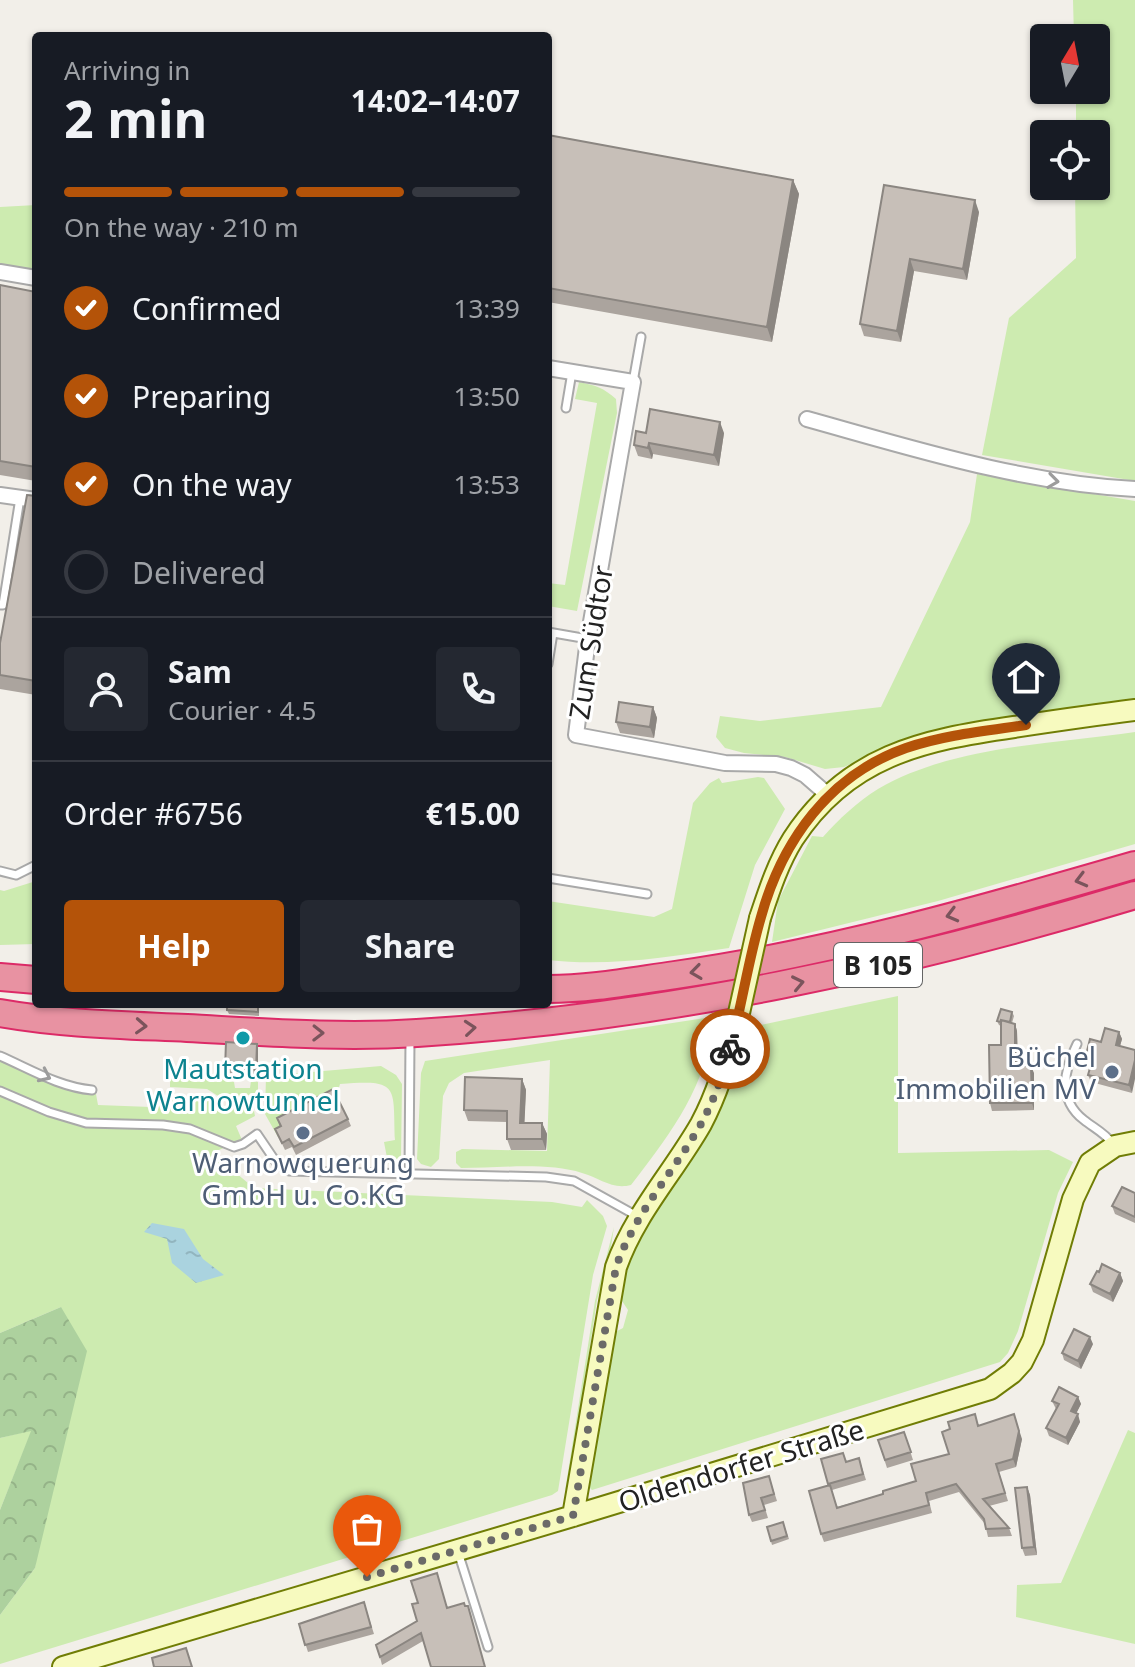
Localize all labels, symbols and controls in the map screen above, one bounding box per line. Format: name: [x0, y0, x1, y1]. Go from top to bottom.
north arrow: [1030, 24, 1110, 104]
map controls: [1030, 24, 1110, 200]
text: Arriving in: [64, 52, 190, 88]
text: 14:02–14:07: [351, 80, 520, 121]
text: 2 min: [64, 82, 207, 153]
button: locate: [1030, 120, 1110, 200]
text: On the way · 210 m: [64, 209, 298, 245]
icon: check: [64, 286, 108, 330]
text: Confirmed: [132, 288, 282, 329]
text: 13:39: [454, 290, 520, 326]
icon: check: [64, 374, 108, 418]
text: Preparing: [132, 376, 271, 417]
text: 13:50: [454, 378, 520, 414]
icon: check: [64, 462, 108, 506]
text: On the way: [132, 464, 292, 505]
text: 13:53: [454, 466, 520, 502]
one-way arrow: [1047, 472, 1060, 489]
text: Delivered: [132, 552, 266, 593]
street label: Zum Südtor: [559, 562, 621, 722]
pin: [992, 643, 1060, 725]
button: person: [64, 647, 148, 731]
button: phone: [436, 647, 520, 731]
text: Sam: [168, 651, 232, 692]
icon: home: [1004, 655, 1048, 699]
text: Courier · 4.5: [168, 692, 316, 728]
text: Order #6756: [64, 793, 243, 834]
text: €15.00: [426, 793, 520, 834]
one-way arrow: [1075, 871, 1089, 888]
button: Help: [64, 900, 284, 992]
button: Share: [300, 900, 520, 992]
one-way arrow: [946, 906, 960, 923]
road number: B 105: [834, 943, 922, 987]
one-way arrow: [689, 963, 703, 980]
one-way arrow: [791, 975, 805, 992]
courier: [690, 1009, 770, 1089]
one-way arrow: [135, 1017, 148, 1034]
one-way arrow: [464, 1020, 477, 1037]
one-way arrow: [312, 1024, 325, 1041]
icon: bike: [708, 1027, 752, 1071]
marker: Mautstation Warnowtunnel: [234, 1029, 252, 1047]
place label: Büchel Immobilien MV: [896, 1037, 1096, 1107]
place label: Mautstation Warnowtunnel: [146, 1049, 340, 1119]
marker: Büchel Immobilien MV: [1103, 1063, 1121, 1081]
one-way arrow: [37, 1067, 51, 1083]
marker: Warnowquerung GmbH u. Co.KG: [294, 1124, 312, 1142]
place label: Warnowquerung GmbH u. Co.KG: [192, 1143, 414, 1213]
street label: Oldendorfer Straße: [613, 1410, 869, 1520]
pin: [333, 1495, 401, 1577]
icon: bag: [345, 1507, 389, 1551]

